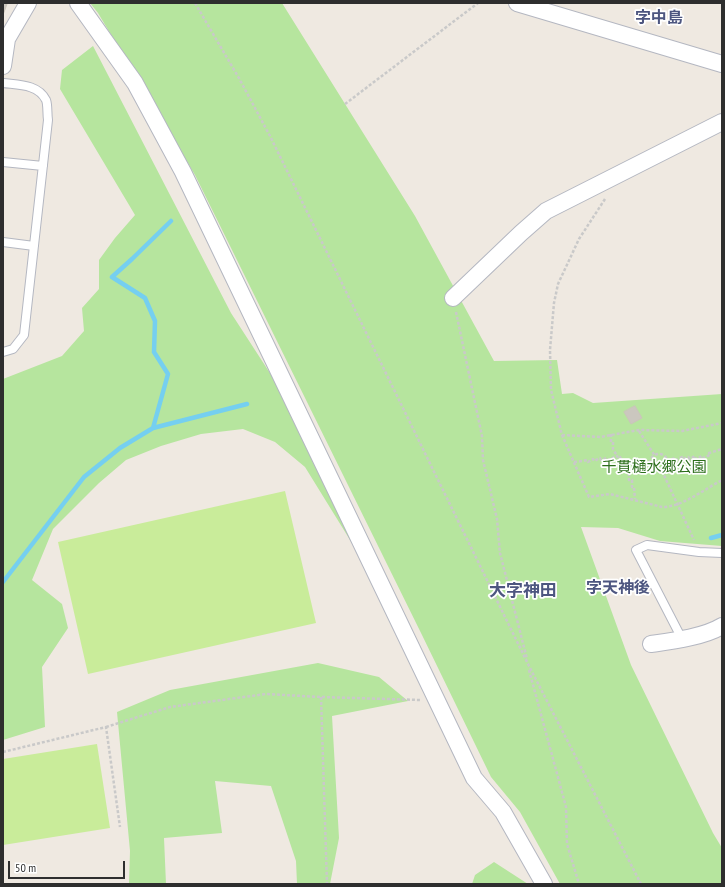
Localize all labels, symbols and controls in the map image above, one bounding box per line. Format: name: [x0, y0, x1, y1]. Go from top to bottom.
district label: 字中島: [635, 8, 683, 28]
park label: 千貫樋水郷公園: [602, 459, 706, 477]
district label: 字天神後: [586, 578, 650, 598]
district label: 大字神田: [489, 581, 557, 601]
scale bar: [10, 853, 127, 879]
text: 50 m: [15, 860, 36, 875]

